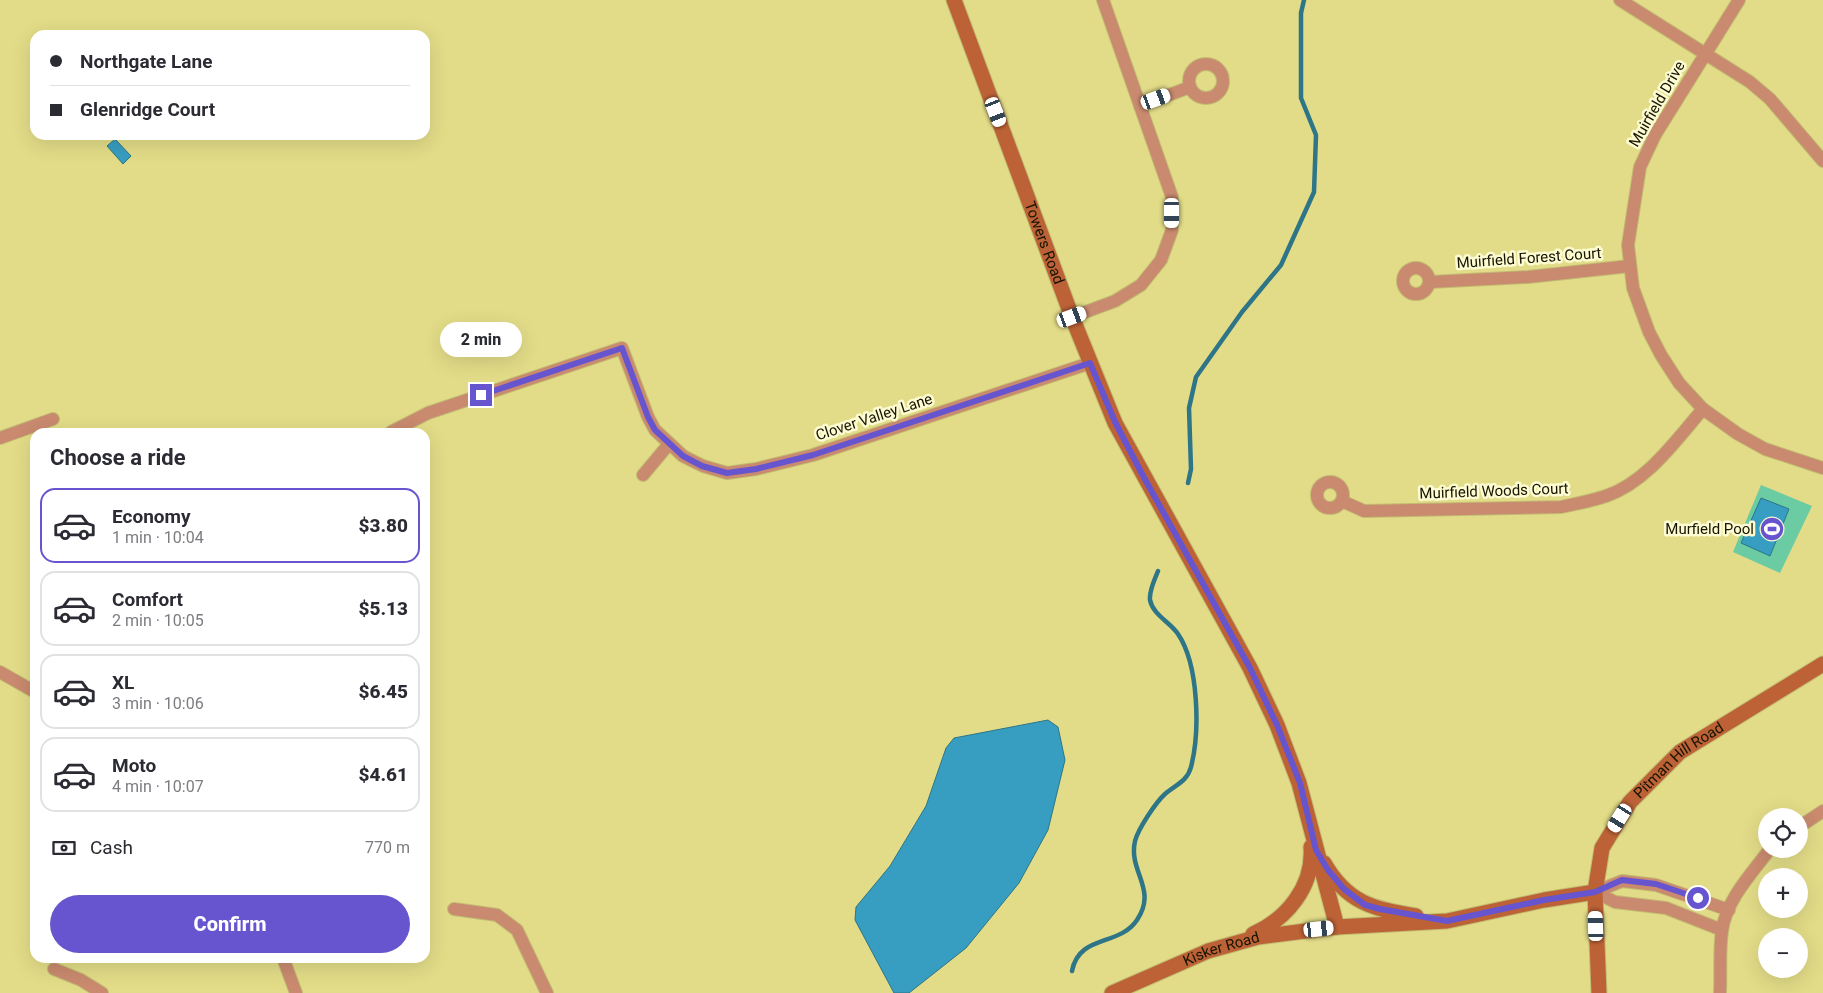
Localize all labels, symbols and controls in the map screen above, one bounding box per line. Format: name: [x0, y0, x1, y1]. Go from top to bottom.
text: Northgate Lane: [80, 50, 212, 73]
street label: Muirfield Drive: [1625, 58, 1689, 150]
car: [1139, 87, 1172, 111]
car: [983, 95, 1008, 129]
text: Glenridge Court: [80, 98, 215, 121]
car: [1164, 198, 1179, 228]
street label: Towers Road: [1021, 199, 1068, 287]
street label: Muirfield Forest Court: [1456, 244, 1602, 272]
car: [1055, 305, 1088, 329]
callout: 2 min: [440, 322, 522, 358]
text: 2 min: [461, 330, 501, 349]
route end: [470, 384, 492, 406]
street label: Clover Valley Lane: [813, 390, 935, 444]
text: Choose a ride: [50, 445, 186, 470]
street label: Muirfield Woods Court: [1419, 479, 1569, 503]
icon: car: [52, 503, 97, 548]
text: Economy: [112, 505, 191, 528]
text: $3.80: [359, 514, 408, 537]
sports icon: Murfield Pool: [1759, 516, 1785, 542]
place label: Murfield Pool: [1665, 520, 1754, 538]
text: 1 min · 10:04: [112, 528, 204, 547]
icon: car: [52, 586, 97, 631]
text: Comfort: [112, 588, 183, 611]
text: $5.13: [359, 597, 408, 620]
text: 2 min · 10:05: [112, 611, 204, 630]
icon: car: [52, 669, 97, 714]
text: XL: [112, 671, 134, 694]
text: $6.45: [359, 680, 408, 703]
text: 3 min · 10:06: [112, 694, 204, 713]
street label: Pitman Hill Road: [1630, 718, 1727, 802]
icon: car: [52, 752, 97, 797]
text: Moto: [112, 754, 156, 777]
text: $4.61: [359, 763, 408, 786]
text: 4 min · 10:07: [112, 777, 204, 796]
car: [1605, 801, 1634, 835]
map controls: [1758, 808, 1808, 978]
button: locate: [1758, 808, 1808, 858]
icon: cash: [50, 834, 78, 862]
text: Cash: [90, 836, 133, 859]
text: 770 m: [365, 838, 410, 857]
button: +: [1758, 868, 1808, 918]
route start: [1687, 887, 1709, 909]
button: Confirm: [50, 895, 410, 953]
car: [1587, 911, 1604, 941]
car: [1303, 920, 1334, 938]
street label: Kisker Road: [1180, 928, 1261, 970]
button: −: [1758, 928, 1808, 978]

